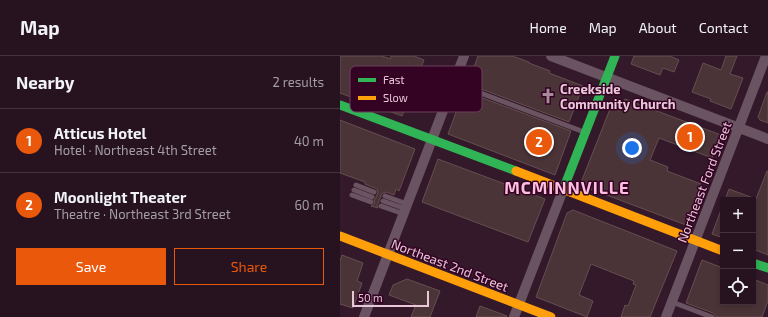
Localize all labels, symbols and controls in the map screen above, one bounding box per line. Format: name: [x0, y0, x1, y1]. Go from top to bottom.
text: Map: [20, 16, 60, 39]
text: Home: [530, 19, 567, 36]
text: Map: [589, 19, 617, 36]
text: About: [639, 19, 677, 36]
text: Contact: [699, 19, 748, 36]
legend: [350, 66, 482, 112]
text: Nearby: [16, 72, 74, 92]
text: Fast: [383, 73, 405, 86]
text: 2 results: [272, 74, 324, 90]
place label: Creekside Community Church: [560, 81, 676, 112]
church icon: Creekside Community Church: [539, 87, 557, 105]
text: Slow: [383, 91, 408, 104]
street label: Northeast Ford Street: [673, 119, 735, 245]
pin: 1: [677, 122, 703, 152]
text: Atticus Hotel: [54, 124, 146, 142]
pin: 2: [526, 127, 552, 157]
text: 1: [26, 133, 32, 149]
text: 40 m: [294, 133, 324, 149]
your location: [622, 138, 642, 158]
text: Hotel · Northeast 4th Street: [54, 142, 217, 158]
district label: MCMINNVILLE: [504, 177, 630, 197]
text: Moonlight Theater: [54, 188, 186, 206]
text: 2: [25, 197, 33, 213]
text: 60 m: [294, 197, 324, 213]
map controls: [720, 197, 756, 305]
button: +: [720, 197, 756, 233]
text: Theatre · Northeast 3rd Street: [54, 206, 231, 222]
button: −: [720, 233, 756, 269]
street label: Northeast 2nd Street: [389, 235, 511, 295]
button: Save: [16, 248, 166, 285]
button: Share: [174, 248, 324, 285]
button: locate: [720, 269, 756, 305]
scale bar: [352, 289, 429, 308]
text: 50 m: [358, 291, 383, 304]

